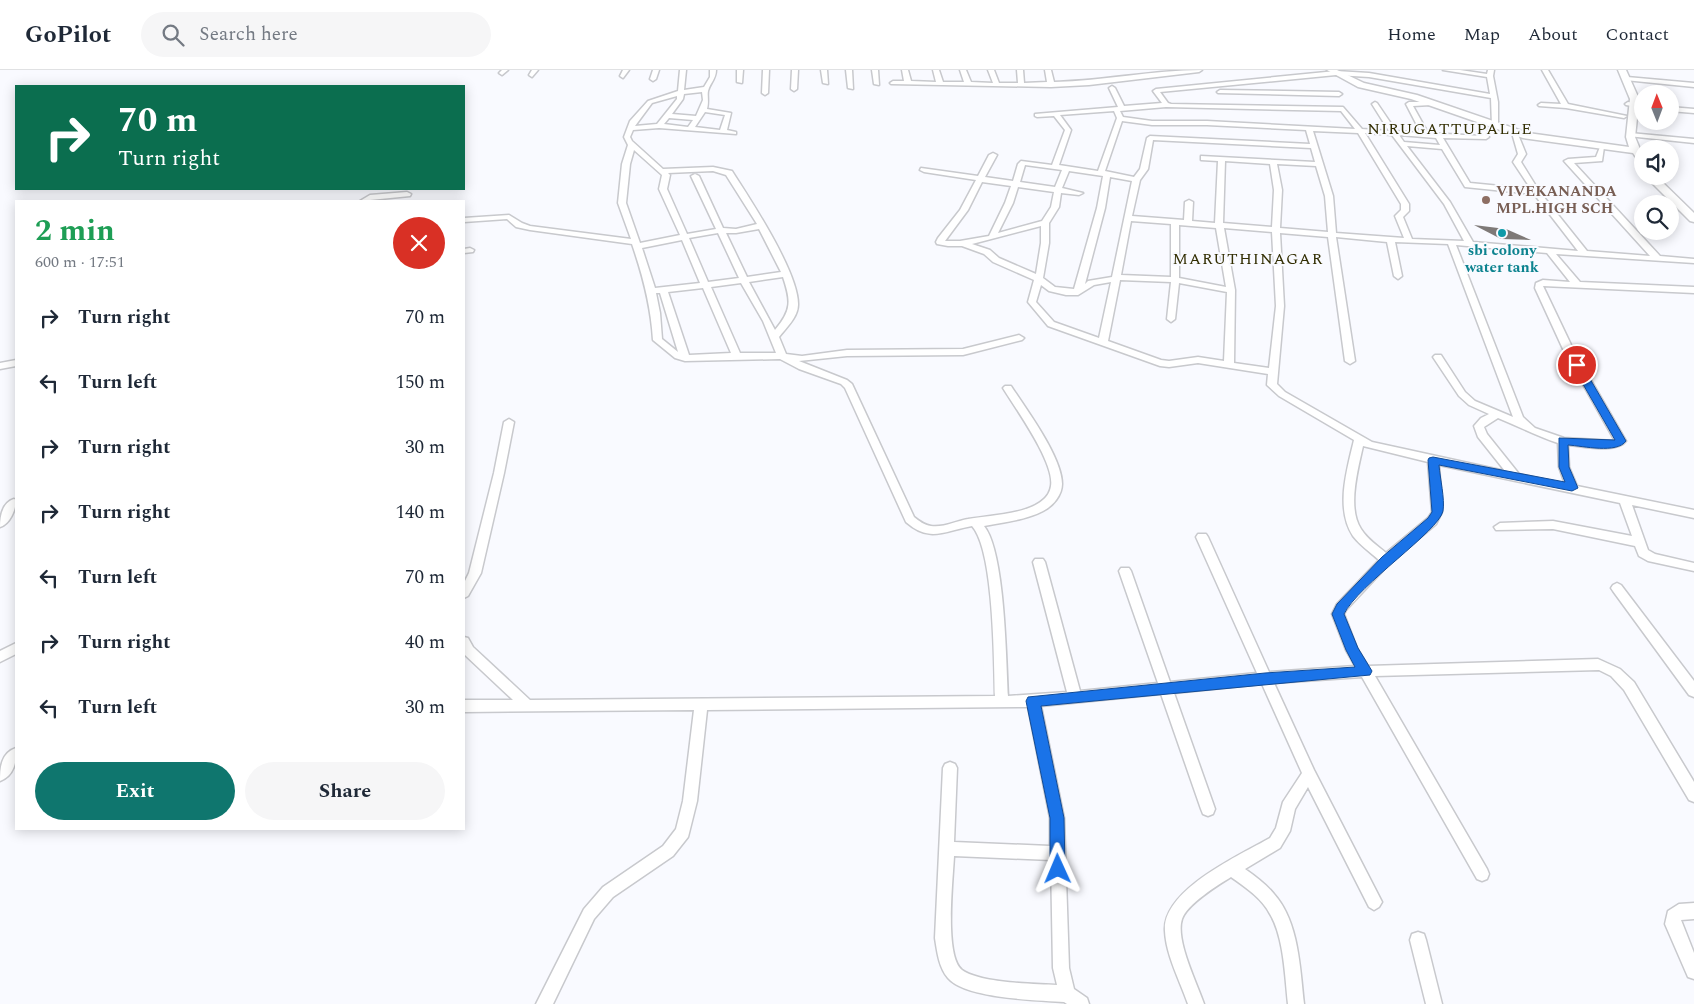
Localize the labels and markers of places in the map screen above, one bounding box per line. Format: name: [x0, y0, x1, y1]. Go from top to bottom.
place label: VIVEKANANDA MPL.HIGH SCH: [1496, 180, 1617, 220]
marker: VIVEKANANDA MPL.HIGH SCH: [1480, 194, 1492, 206]
marker: sbi colony water tank: [1496, 227, 1508, 239]
place label: sbi colony water tank: [1464, 239, 1539, 279]
pin: [1556, 344, 1598, 386]

